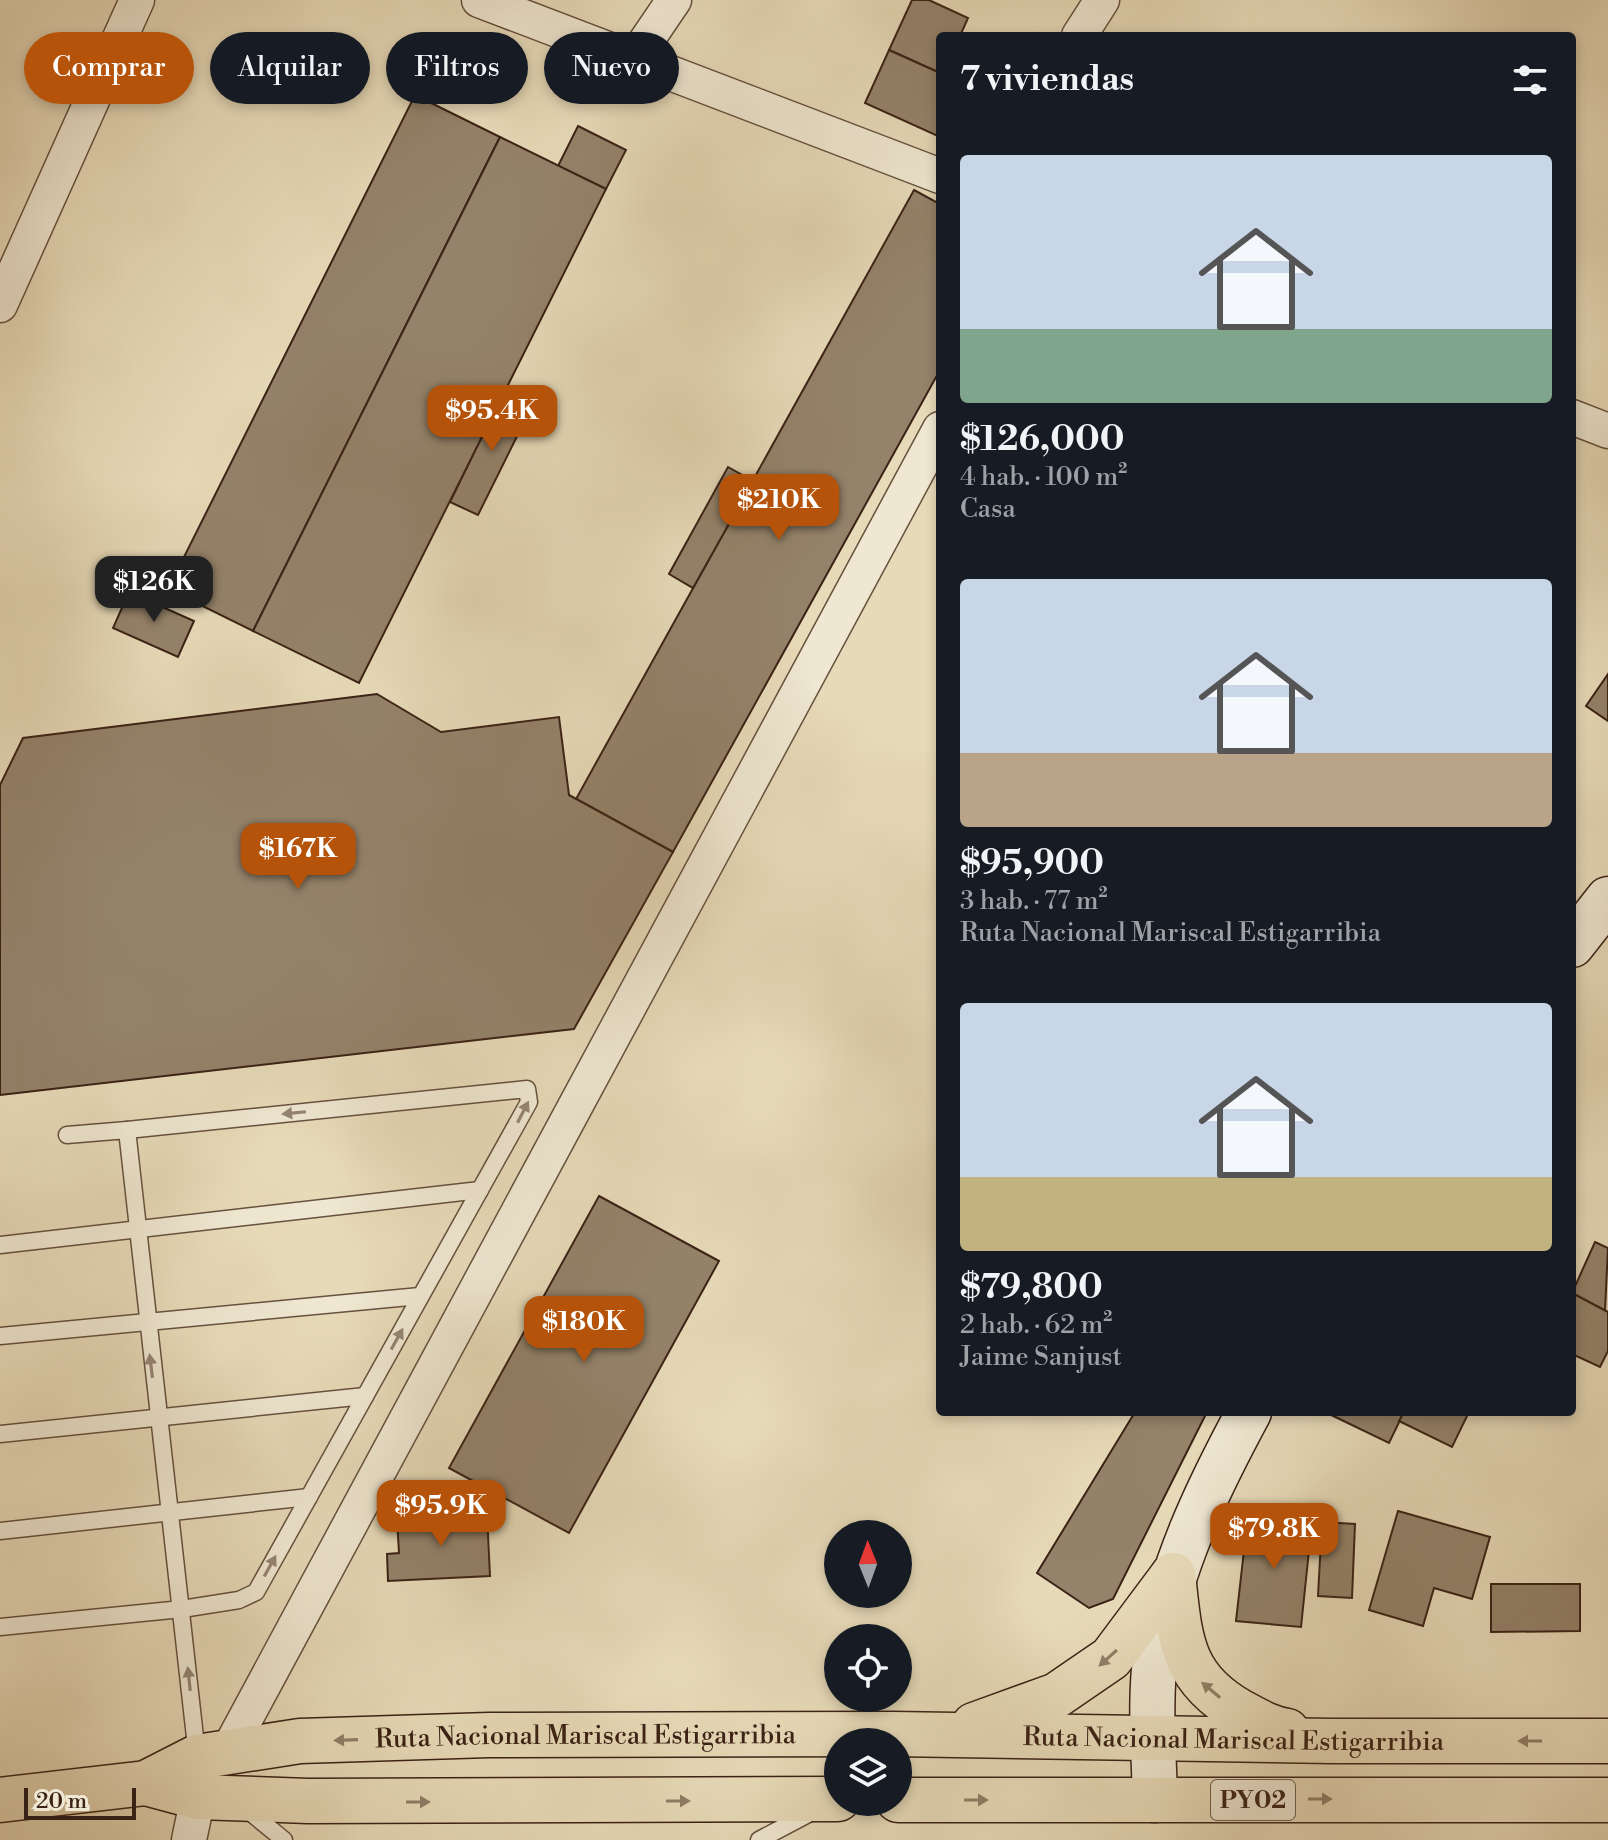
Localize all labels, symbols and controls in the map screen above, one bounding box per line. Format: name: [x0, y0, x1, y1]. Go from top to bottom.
chip: Comprar: [24, 32, 194, 104]
chip: Alquilar: [210, 32, 370, 104]
chip: Filtros: [386, 32, 528, 104]
chip: Nuevo: [544, 32, 679, 104]
icon: filters: [1508, 58, 1552, 102]
text: 7 viviendas: [960, 59, 1134, 101]
icon: home: [1184, 207, 1328, 351]
pin: $95.4K: [427, 385, 557, 453]
text: $95.4K: [445, 395, 539, 427]
text: $126,000: [960, 419, 1125, 461]
text: 4 hab. · 100 m²: [960, 461, 1127, 493]
pin: $210K: [723, 474, 835, 542]
text: $210K: [737, 484, 821, 516]
text: Casa: [960, 493, 1016, 525]
pin: $126K: [98, 556, 210, 624]
text: $126K: [113, 566, 195, 598]
icon: home: [1184, 631, 1328, 775]
pin: $167K: [242, 823, 354, 891]
text: $167K: [259, 833, 337, 865]
text: $95,900: [960, 843, 1104, 885]
text: 3 hab. · 77 m²: [960, 885, 1108, 917]
text: Ruta Nacional Mariscal Estigarribia: [960, 917, 1381, 949]
icon: home: [1184, 1055, 1328, 1199]
one-way arrow: [516, 1100, 529, 1123]
one-way arrow: [281, 1107, 306, 1120]
text: $79,800: [960, 1267, 1103, 1309]
pin: $180K: [528, 1296, 640, 1364]
text: $180K: [542, 1306, 626, 1338]
text: 2 hab. · 62 m²: [960, 1309, 1112, 1341]
one-way arrow: [389, 1328, 403, 1350]
text: Jaime Sanjust: [960, 1341, 1122, 1373]
one-way arrow: [144, 1353, 157, 1378]
pin: $95.9K: [376, 1480, 506, 1548]
text: $95.9K: [395, 1490, 487, 1522]
pin: $79.8K: [1209, 1503, 1339, 1571]
text: $79.8K: [1228, 1513, 1320, 1545]
north arrow: [824, 1520, 912, 1608]
map controls: [824, 1520, 912, 1816]
one-way arrow: [263, 1555, 277, 1578]
button: locate: [824, 1624, 912, 1712]
one-way arrow: [1098, 1649, 1118, 1667]
one-way arrow: [183, 1666, 196, 1691]
one-way arrow: [1201, 1682, 1221, 1699]
street label: Ruta Nacional Mariscal Estigarribia: [374, 1719, 797, 1756]
street label: Ruta Nacional Mariscal Estigarribia: [1023, 1721, 1445, 1758]
button: layers: [824, 1728, 912, 1816]
one-way arrow: [333, 1733, 358, 1746]
one-way arrow: [1517, 1735, 1542, 1747]
road number: PY02: [1211, 1780, 1295, 1820]
scale bar: [24, 1784, 136, 1820]
text: 20 m: [36, 1788, 87, 1815]
one-way arrow: [1308, 1793, 1333, 1805]
one-way arrow: [666, 1794, 691, 1807]
one-way arrow: [964, 1794, 989, 1806]
one-way arrow: [406, 1796, 431, 1808]

